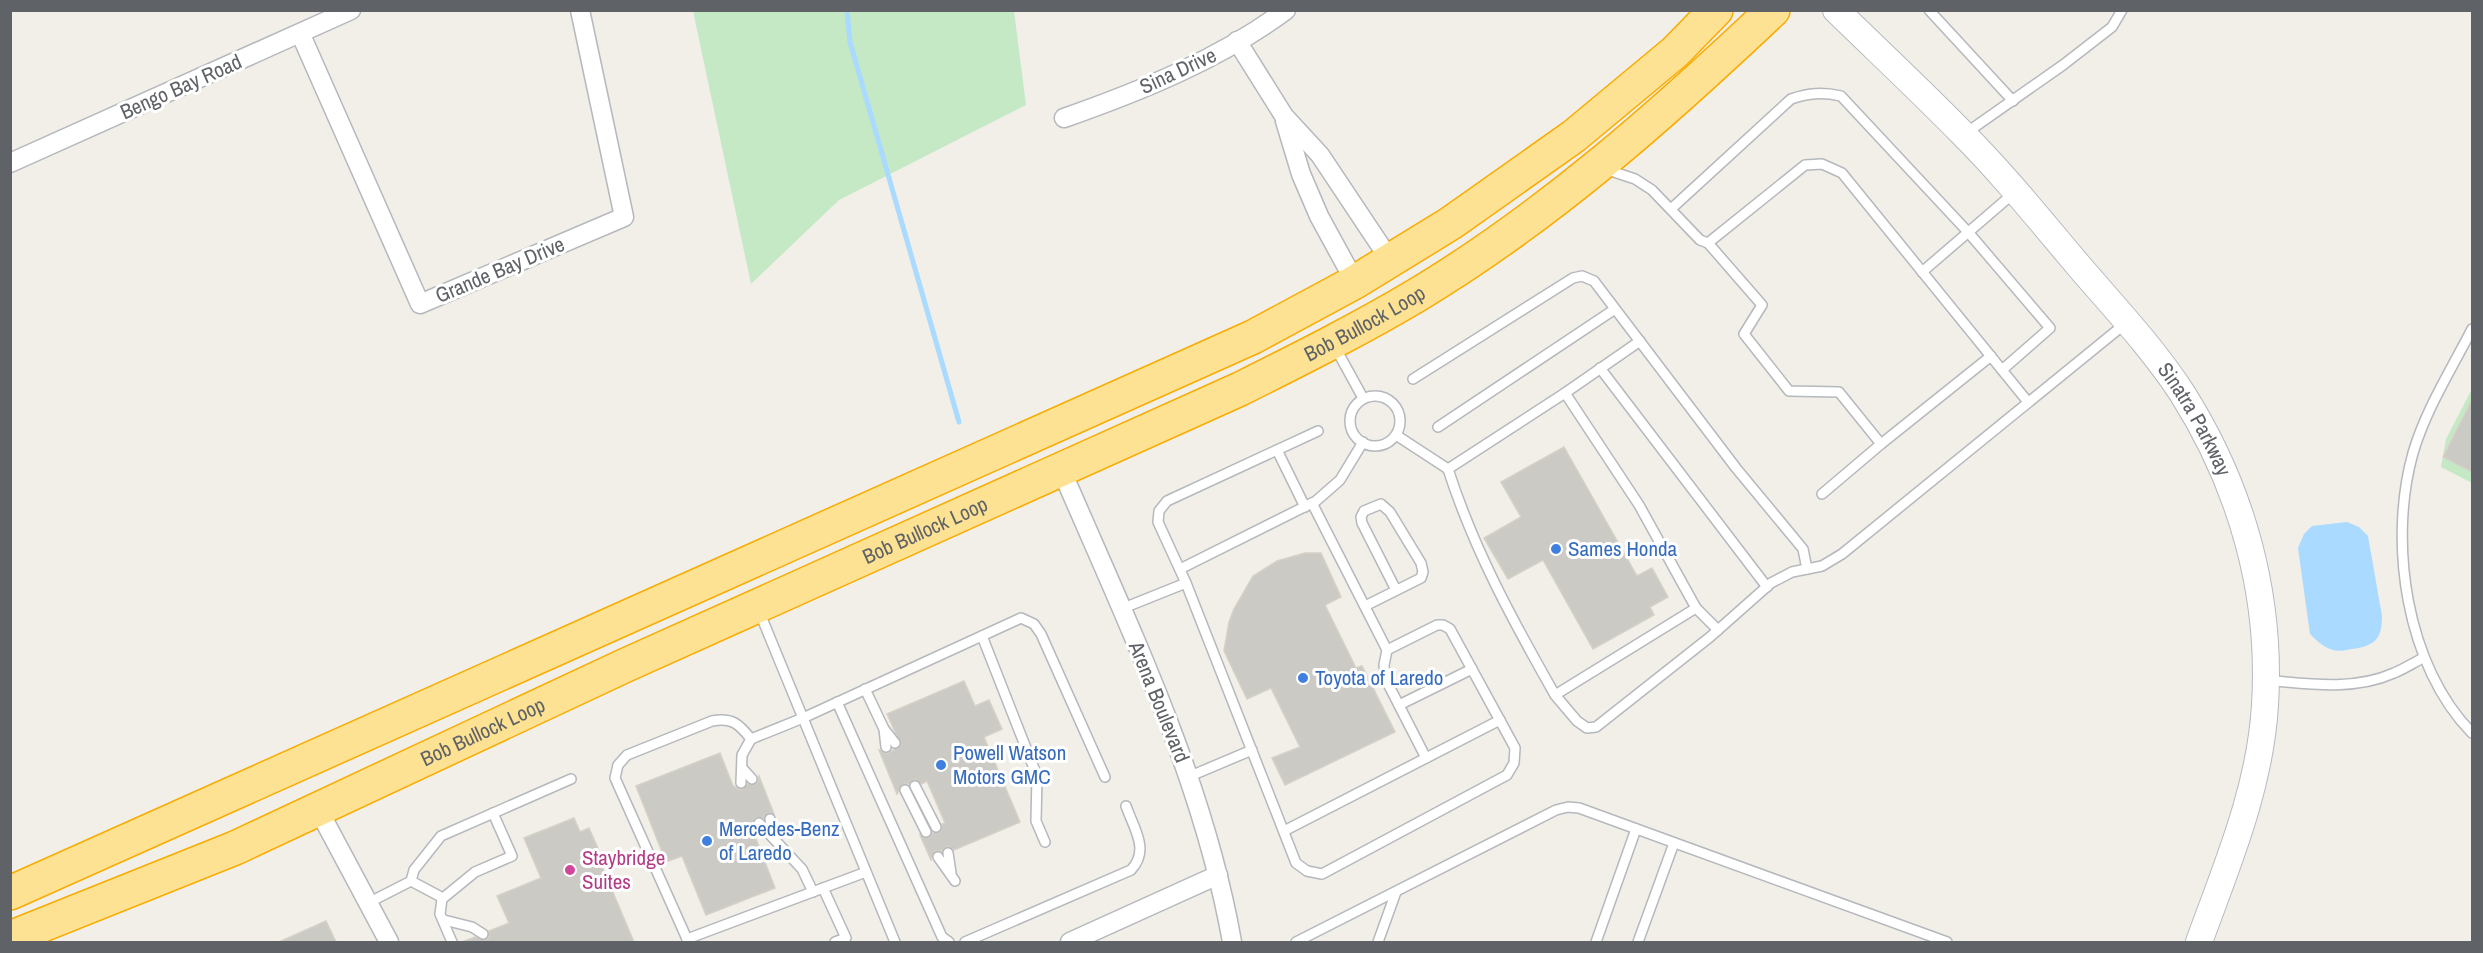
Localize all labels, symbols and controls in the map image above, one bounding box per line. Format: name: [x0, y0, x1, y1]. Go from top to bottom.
street label: Sina Drive: [1135, 40, 1221, 101]
street label: Bengo Bay Road: [115, 47, 246, 126]
street label: Grande Bay Drive: [431, 229, 569, 310]
street label: Bob Bullock Loop: [1299, 278, 1431, 368]
street label: Sinatra Parkway: [2151, 356, 2239, 481]
street label: Bob Bullock Loop: [858, 489, 992, 571]
place label: Sames Honda: [1568, 534, 1678, 563]
marker: Sames Honda: [1549, 542, 1563, 556]
street label: Arena Boulevard: [1122, 636, 1197, 767]
place label: Toyota of Laredo: [1315, 663, 1443, 692]
marker: Toyota of Laredo: [1296, 671, 1310, 685]
street label: Bob Bullock Loop: [416, 690, 550, 773]
place label: Powell Watson Motors GMC: [953, 738, 1066, 791]
marker: Powell Watson Motors GMC: [934, 758, 948, 772]
place label: Mercedes-Benz of Laredo: [719, 814, 840, 867]
marker: Mercedes-Benz of Laredo: [700, 834, 714, 848]
place label: Staybridge Suites: [582, 843, 665, 896]
marker: Staybridge Suites: [563, 863, 577, 877]

